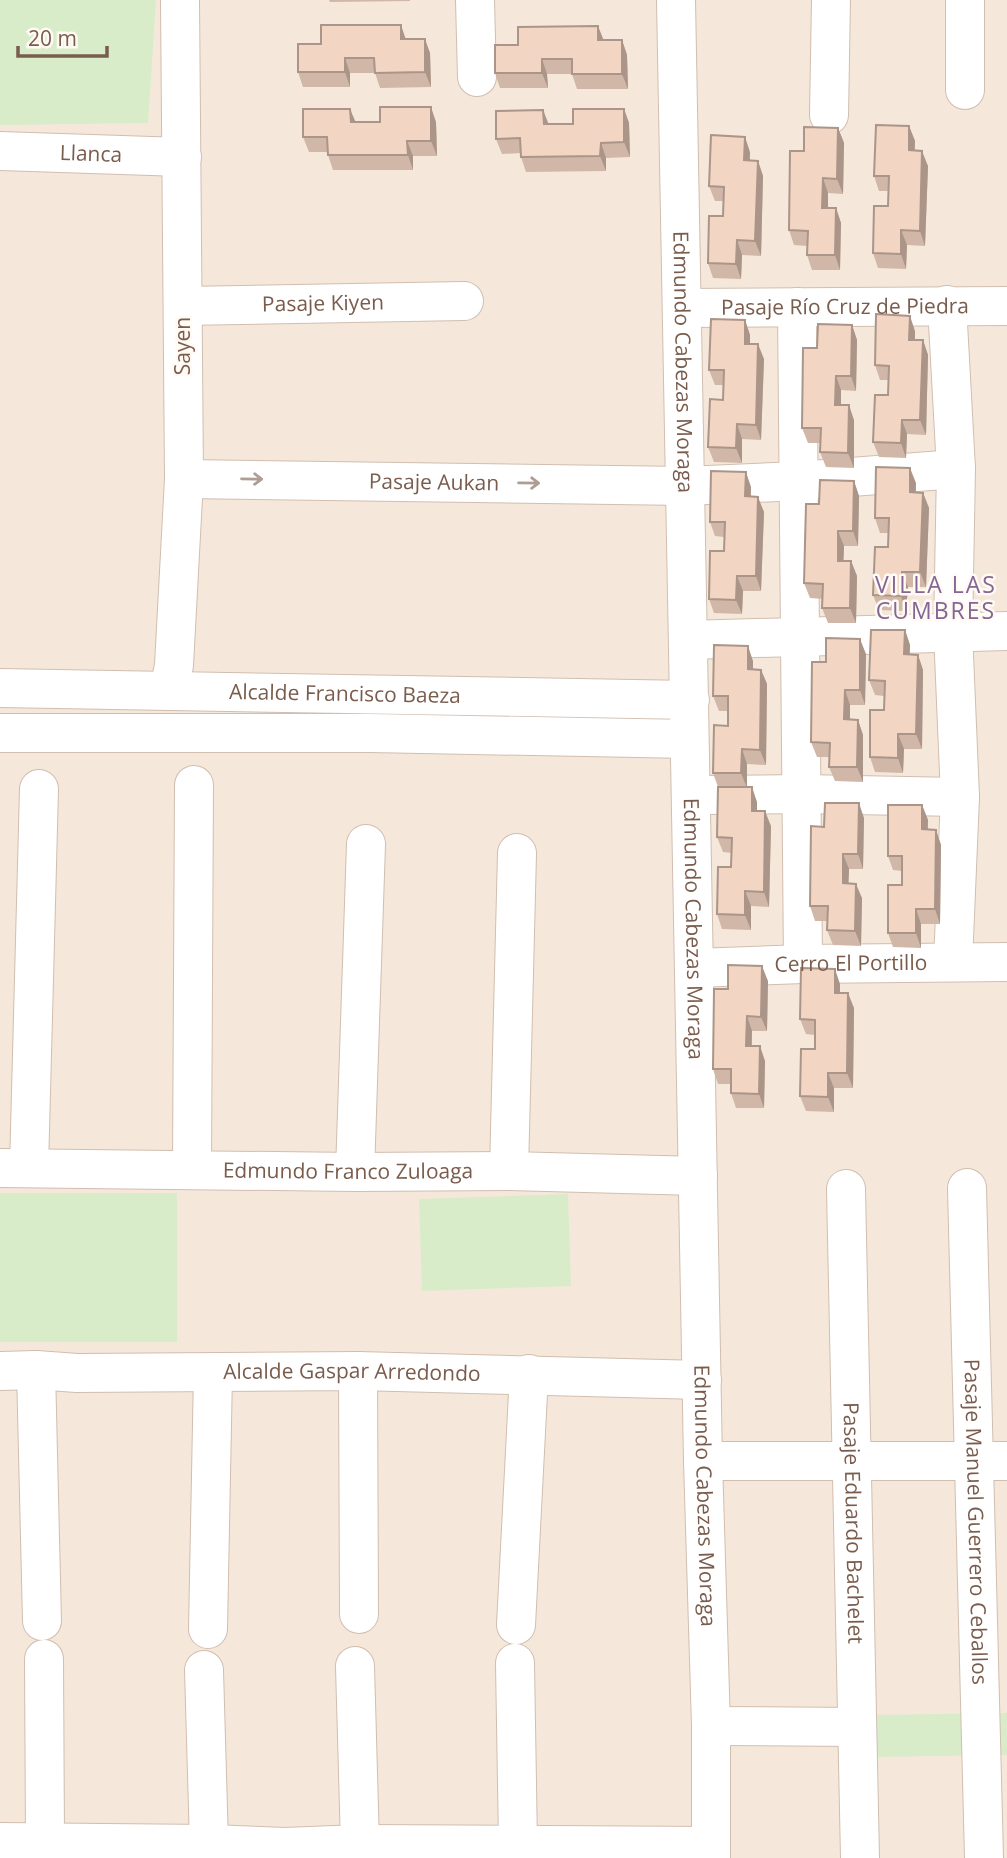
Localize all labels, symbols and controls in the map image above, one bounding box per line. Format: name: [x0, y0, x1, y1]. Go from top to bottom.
scale bar: [18, 14, 107, 58]
text: 20 m: [28, 24, 77, 52]
street label: Llanca: [59, 138, 123, 168]
street label: Edmundo Cabezas Moraga: [667, 231, 700, 493]
street label: Pasaje Kiyen: [262, 287, 384, 318]
street label: Pasaje Río Cruz de Piedra: [721, 291, 969, 321]
street label: Sayen: [168, 317, 196, 375]
street label: Pasaje Aukan: [369, 467, 499, 496]
one-way arrow: [241, 473, 264, 486]
one-way arrow: [517, 477, 540, 490]
district label: VILLA LAS CUMBRES: [875, 568, 997, 626]
street label: Alcalde Francisco Baeza: [229, 677, 461, 709]
street label: Edmundo Cabezas Moraga: [678, 798, 711, 1060]
street label: Cerro El Portillo: [774, 948, 927, 978]
street label: Edmundo Franco Zuloaga: [223, 1156, 473, 1185]
street label: Alcalde Gaspar Arredondo: [223, 1356, 481, 1387]
street label: Pasaje Manuel Guerrero Ceballos: [958, 1359, 995, 1685]
street label: Edmundo Cabezas Moraga: [688, 1364, 723, 1627]
street label: Pasaje Eduardo Bachelet: [837, 1402, 871, 1644]

